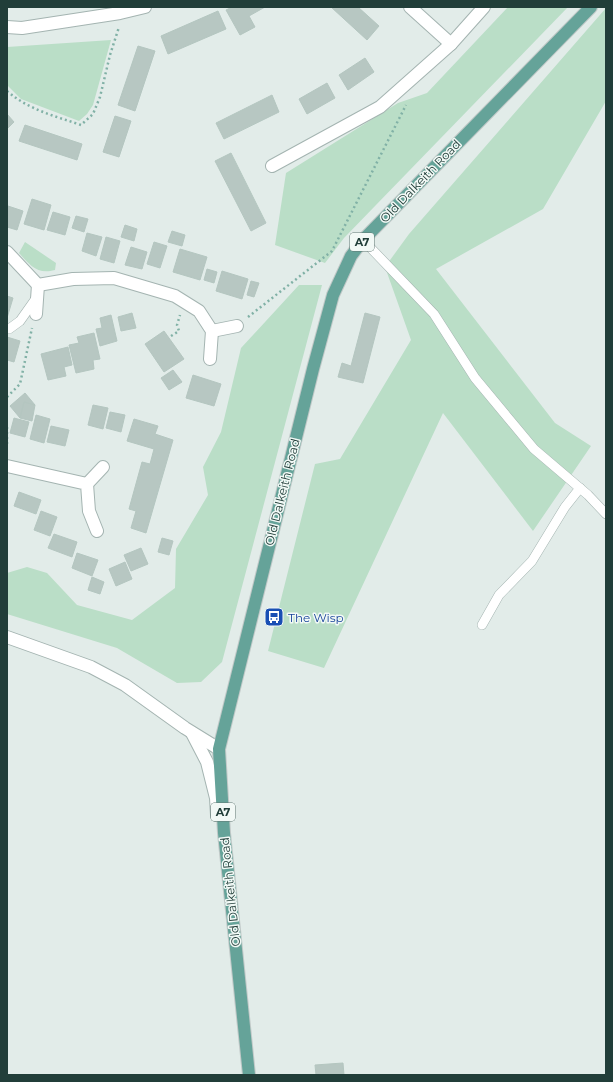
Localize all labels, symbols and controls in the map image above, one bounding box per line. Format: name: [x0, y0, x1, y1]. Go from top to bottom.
street label: Old Dalkeith Road: [377, 136, 463, 226]
road number: A7: [350, 233, 374, 251]
street label: Old Dalkeith Road: [261, 437, 303, 547]
bus stop icon: The Wisp: [263, 606, 285, 628]
place label: The Wisp: [288, 610, 344, 625]
road number: A7: [211, 803, 235, 821]
street label: Old Dalkeith Road: [217, 837, 243, 947]

